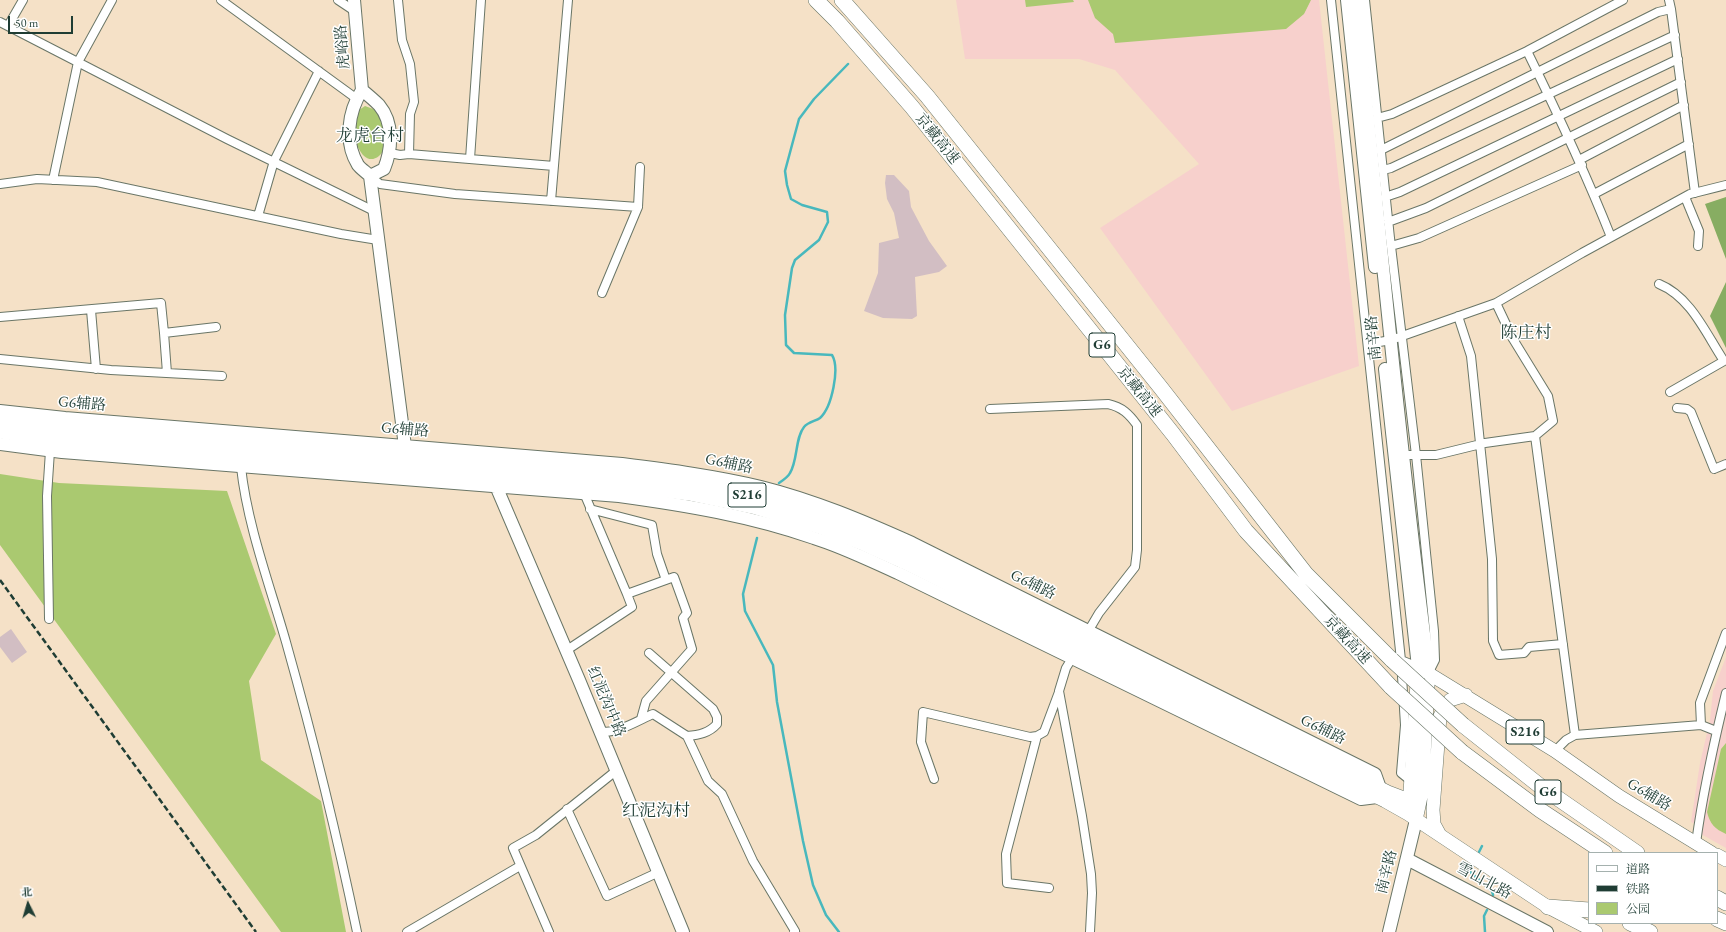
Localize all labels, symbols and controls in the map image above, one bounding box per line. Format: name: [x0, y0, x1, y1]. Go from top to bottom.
scale bar: [10, 8, 75, 34]
text: 50 m: [15, 15, 38, 31]
street label: 虎峪路: [332, 24, 354, 70]
street label: 京藏高速: [911, 110, 963, 168]
district label: 龙虎台村: [336, 126, 404, 146]
street label: 南辛路: [1363, 315, 1385, 361]
district label: 陈庄村: [1501, 323, 1551, 343]
road number: G6: [1089, 333, 1115, 357]
street label: 京藏高速: [1113, 363, 1165, 421]
street label: G6辅路: [57, 393, 107, 415]
street label: G6辅路: [380, 419, 430, 441]
street label: G6辅路: [704, 450, 754, 478]
road number: S216: [728, 483, 766, 507]
street label: G6辅路: [1007, 566, 1059, 604]
street label: 京藏高速: [1320, 612, 1374, 668]
street label: 红泥沟中路: [583, 664, 629, 740]
street label: G6辅路: [1297, 711, 1349, 749]
road number: S216: [1506, 720, 1544, 744]
street label: G6辅路: [1624, 775, 1674, 815]
road number: G6: [1535, 780, 1561, 804]
district label: 红泥沟村: [622, 801, 690, 821]
street label: 南辛路: [1373, 848, 1401, 896]
legend: [1588, 852, 1718, 924]
street label: 雪山北路: [1453, 859, 1515, 903]
text: 道路: [1626, 861, 1650, 877]
text: 铁路: [1626, 881, 1650, 897]
north arrow: [8, 884, 48, 924]
text: 北: [21, 885, 33, 899]
text: 公园: [1626, 901, 1650, 917]

